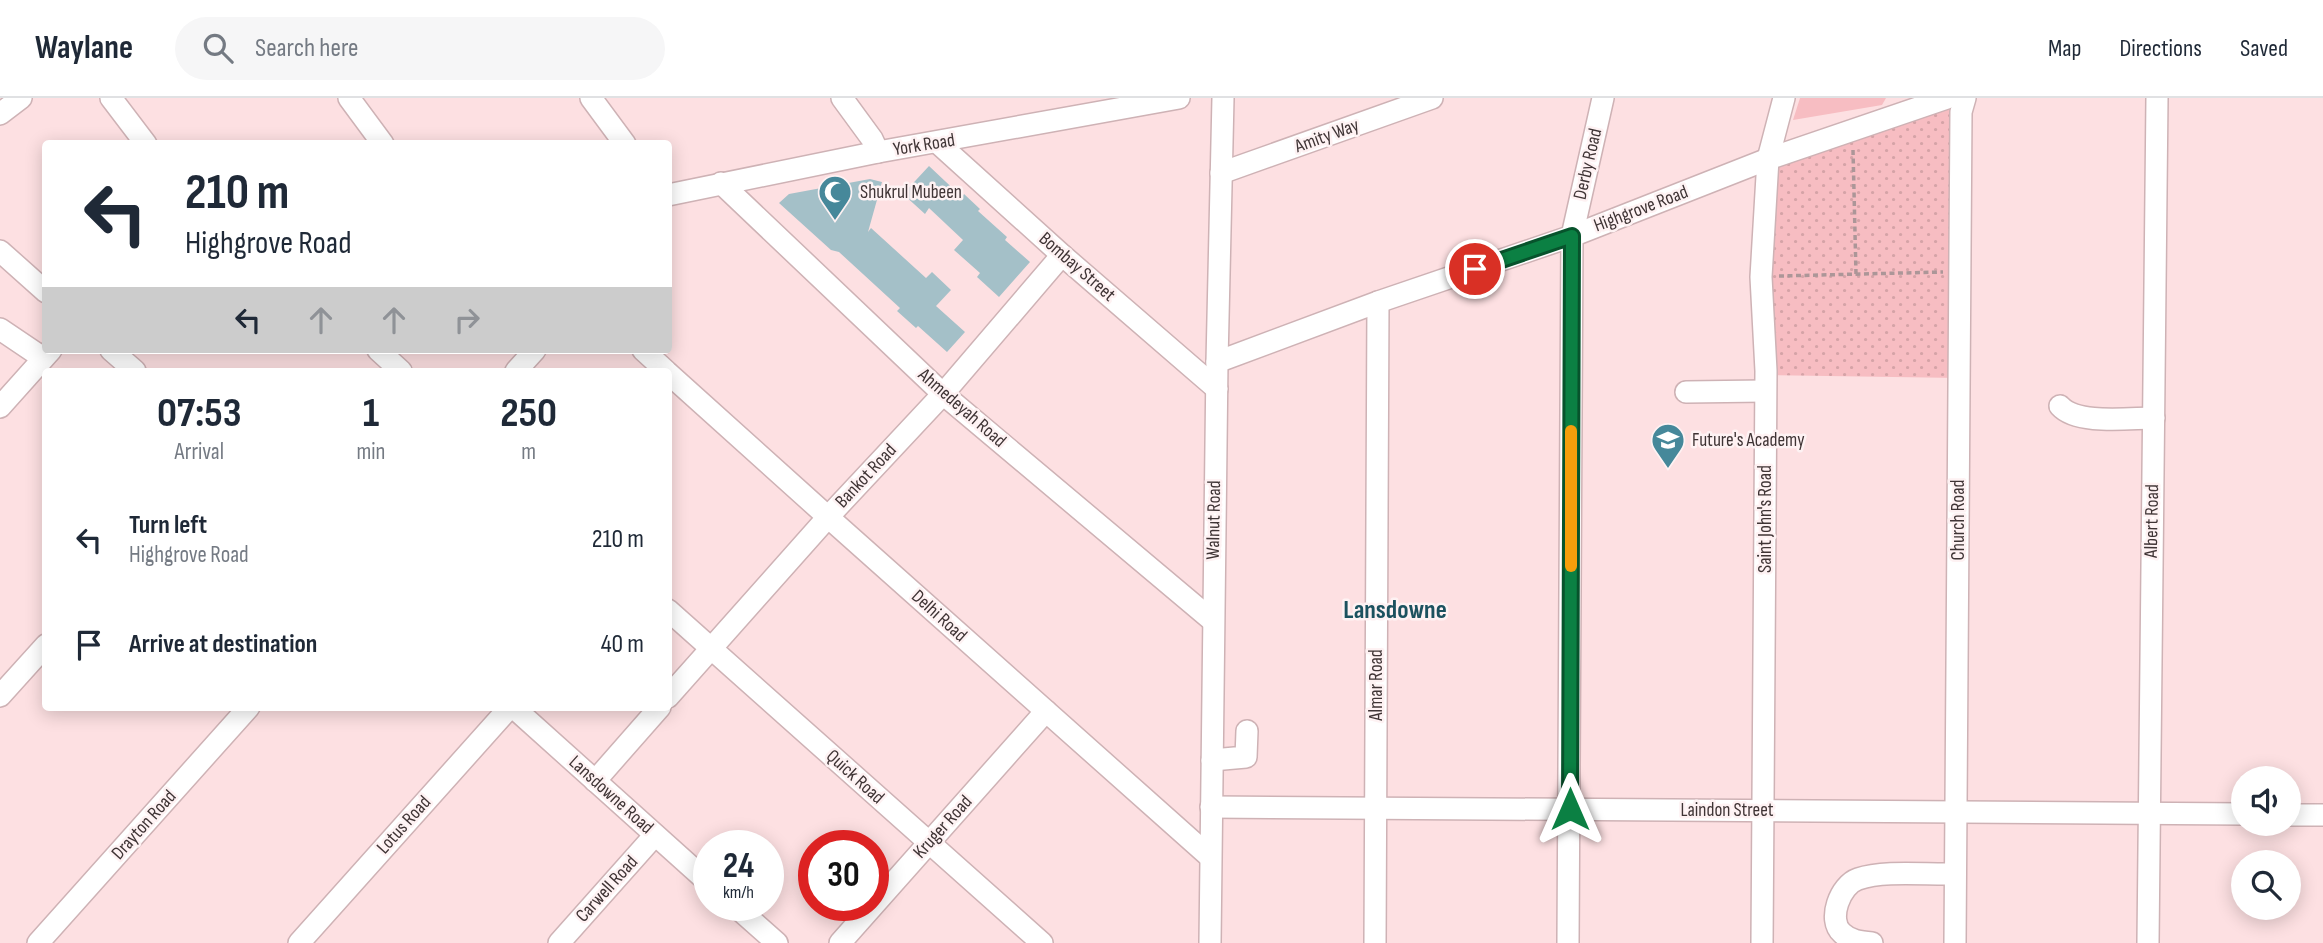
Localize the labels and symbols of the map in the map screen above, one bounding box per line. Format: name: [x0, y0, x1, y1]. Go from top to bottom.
street label: Amity Way: [1291, 114, 1363, 159]
street label: Derby Road: [1569, 126, 1607, 202]
street label: York Road: [891, 129, 957, 161]
mosque icon: Shukrul Mubeen: [816, 173, 854, 222]
place label: Shukrul Mubeen: [860, 181, 962, 204]
street label: Highgrove Road: [1591, 181, 1691, 237]
street label: Bombay Street: [1034, 227, 1120, 307]
pin: [1445, 239, 1505, 299]
street label: Ahmedeyah Road: [913, 363, 1011, 452]
school or university icon: Future's Academy: [1649, 421, 1687, 470]
place label: Future's Academy: [1692, 429, 1805, 452]
street label: Bankot Road: [831, 439, 901, 513]
street label: Saint John's Road: [1754, 465, 1777, 573]
street label: Walnut Road: [1202, 480, 1226, 560]
street label: Church Road: [1947, 480, 1970, 560]
street label: Albert Road: [2140, 484, 2164, 559]
street label: Delhi Road: [906, 585, 972, 647]
district label: Lansdowne: [1343, 595, 1447, 626]
street label: Almar Road: [1365, 649, 1388, 722]
street label: Quick Road: [821, 745, 889, 809]
street label: Lansdowne Road: [564, 751, 658, 839]
position arrow: [1533, 772, 1607, 846]
street label: Drayton Road: [107, 786, 181, 864]
street label: Lotus Road: [372, 791, 436, 859]
street label: Kruger Road: [909, 791, 977, 863]
street label: Laindon Street: [1680, 799, 1774, 822]
speed limit sign: 30: [798, 830, 889, 921]
street label: Carwell Road: [571, 851, 643, 927]

